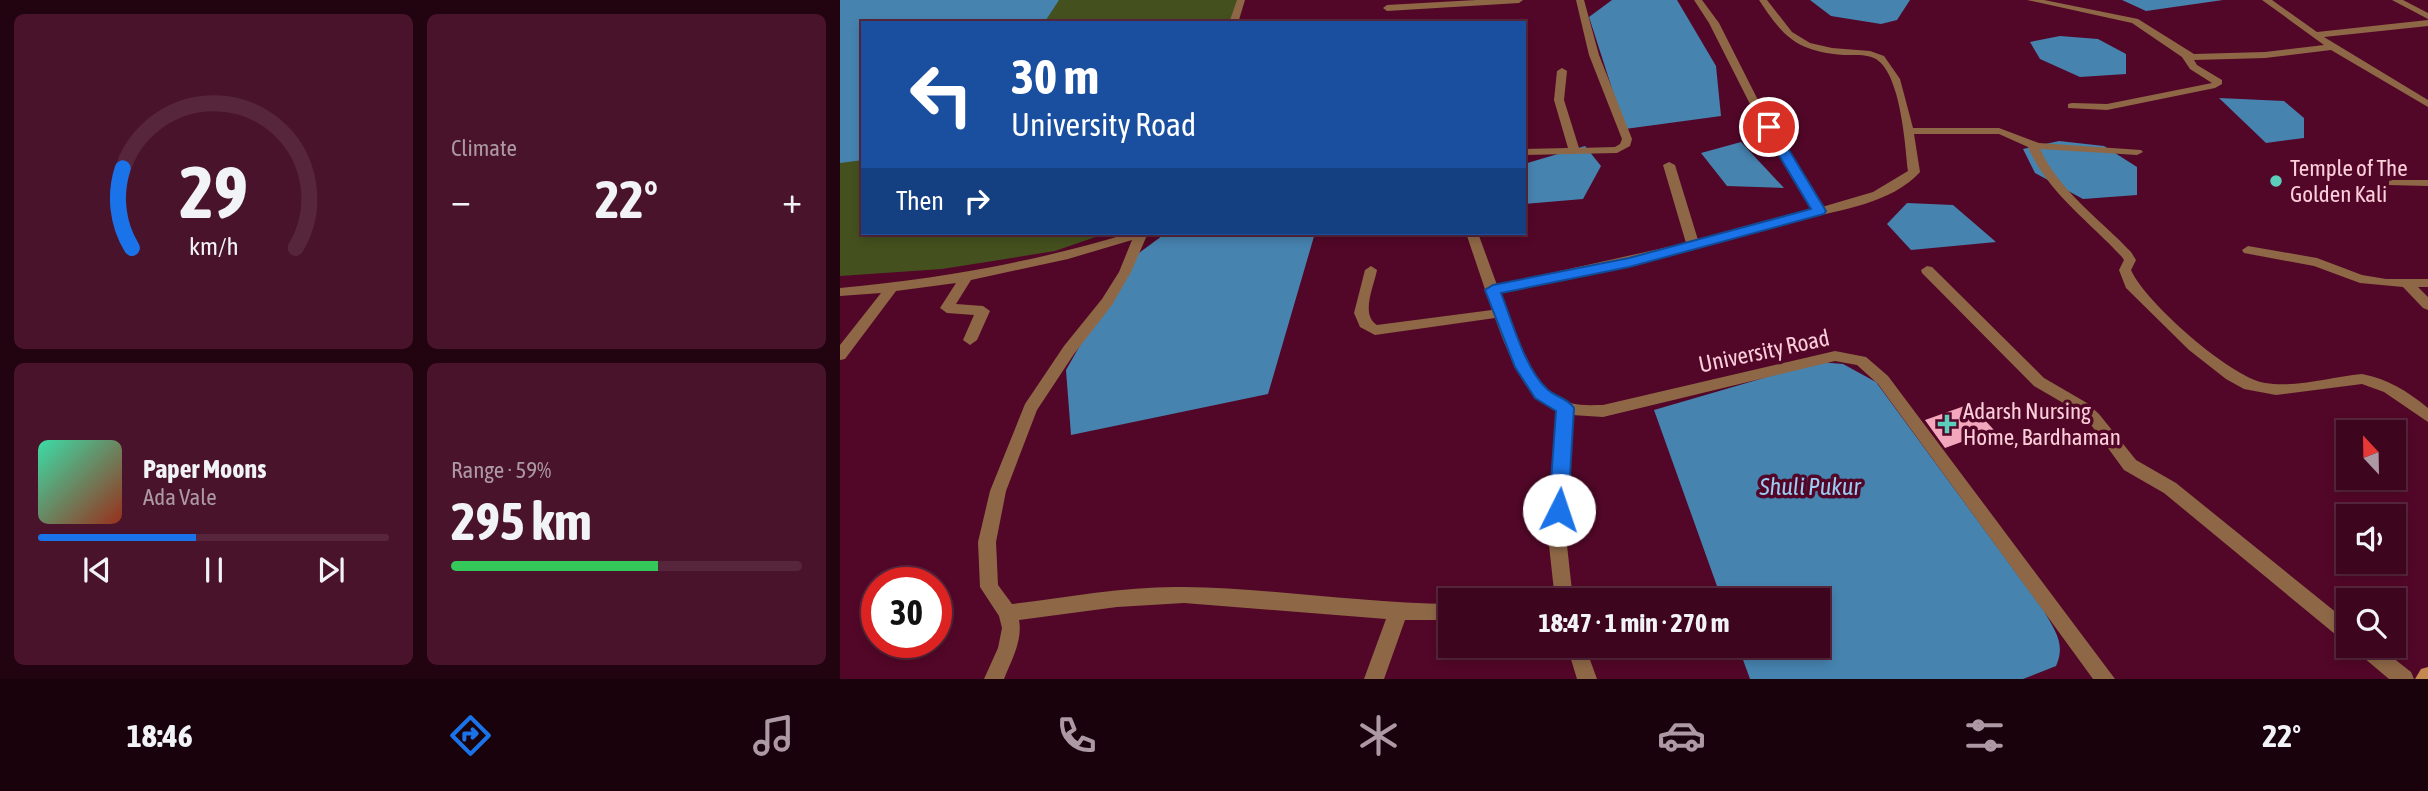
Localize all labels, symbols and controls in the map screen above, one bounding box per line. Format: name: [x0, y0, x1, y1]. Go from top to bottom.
text: 30 m: [1011, 48, 1099, 104]
icon: left: [896, 49, 987, 140]
pin: [1739, 97, 1799, 157]
text: University Road: [1011, 106, 1196, 143]
icon: arrive: [1750, 108, 1788, 146]
text: Climate: [451, 135, 517, 161]
text: 29: [179, 150, 248, 233]
place label: Temple of The Golden Kali: [2290, 155, 2408, 207]
text: 22°: [595, 169, 658, 229]
marker: Temple of The Golden Kali: [2268, 173, 2284, 189]
text: −: [451, 178, 471, 221]
text: +: [782, 178, 802, 221]
icon: right: [958, 182, 996, 220]
text: Then: [896, 186, 944, 216]
text: km/h: [189, 231, 238, 259]
street label: University Road: [1696, 324, 1832, 378]
place label: Adarsh Nursing Home, Bardhaman: [1963, 398, 2121, 450]
marker: Adarsh Nursing Home, Bardhaman: [1937, 414, 1957, 434]
north arrow: [2336, 420, 2406, 490]
map controls: [2336, 420, 2406, 658]
text: Paper Moons: [143, 454, 266, 484]
text: Range · 59%: [451, 457, 551, 483]
position arrow: [1522, 473, 1596, 547]
water label: Shuli Pukur: [1758, 473, 1861, 500]
text: Ada Vale: [143, 484, 217, 510]
text: 295 km: [451, 491, 592, 551]
button: sound: [2336, 504, 2406, 574]
icon: previous: [78, 551, 116, 589]
icon: pause: [195, 551, 233, 589]
icon: next: [312, 551, 350, 589]
speed limit sign: 30: [861, 567, 952, 658]
button: search: [2336, 588, 2406, 658]
text: 18:47 · 1 min · 270 m: [1539, 608, 1729, 638]
icon: directions: [446, 711, 495, 760]
icon: music: [749, 711, 798, 760]
icon: phone: [1052, 711, 1101, 760]
icon: climate: [1354, 711, 1403, 760]
icon: car: [1657, 711, 1706, 760]
icon: filters: [1960, 711, 2009, 760]
text: 18:46: [127, 717, 193, 754]
text: 22°: [2262, 717, 2301, 754]

